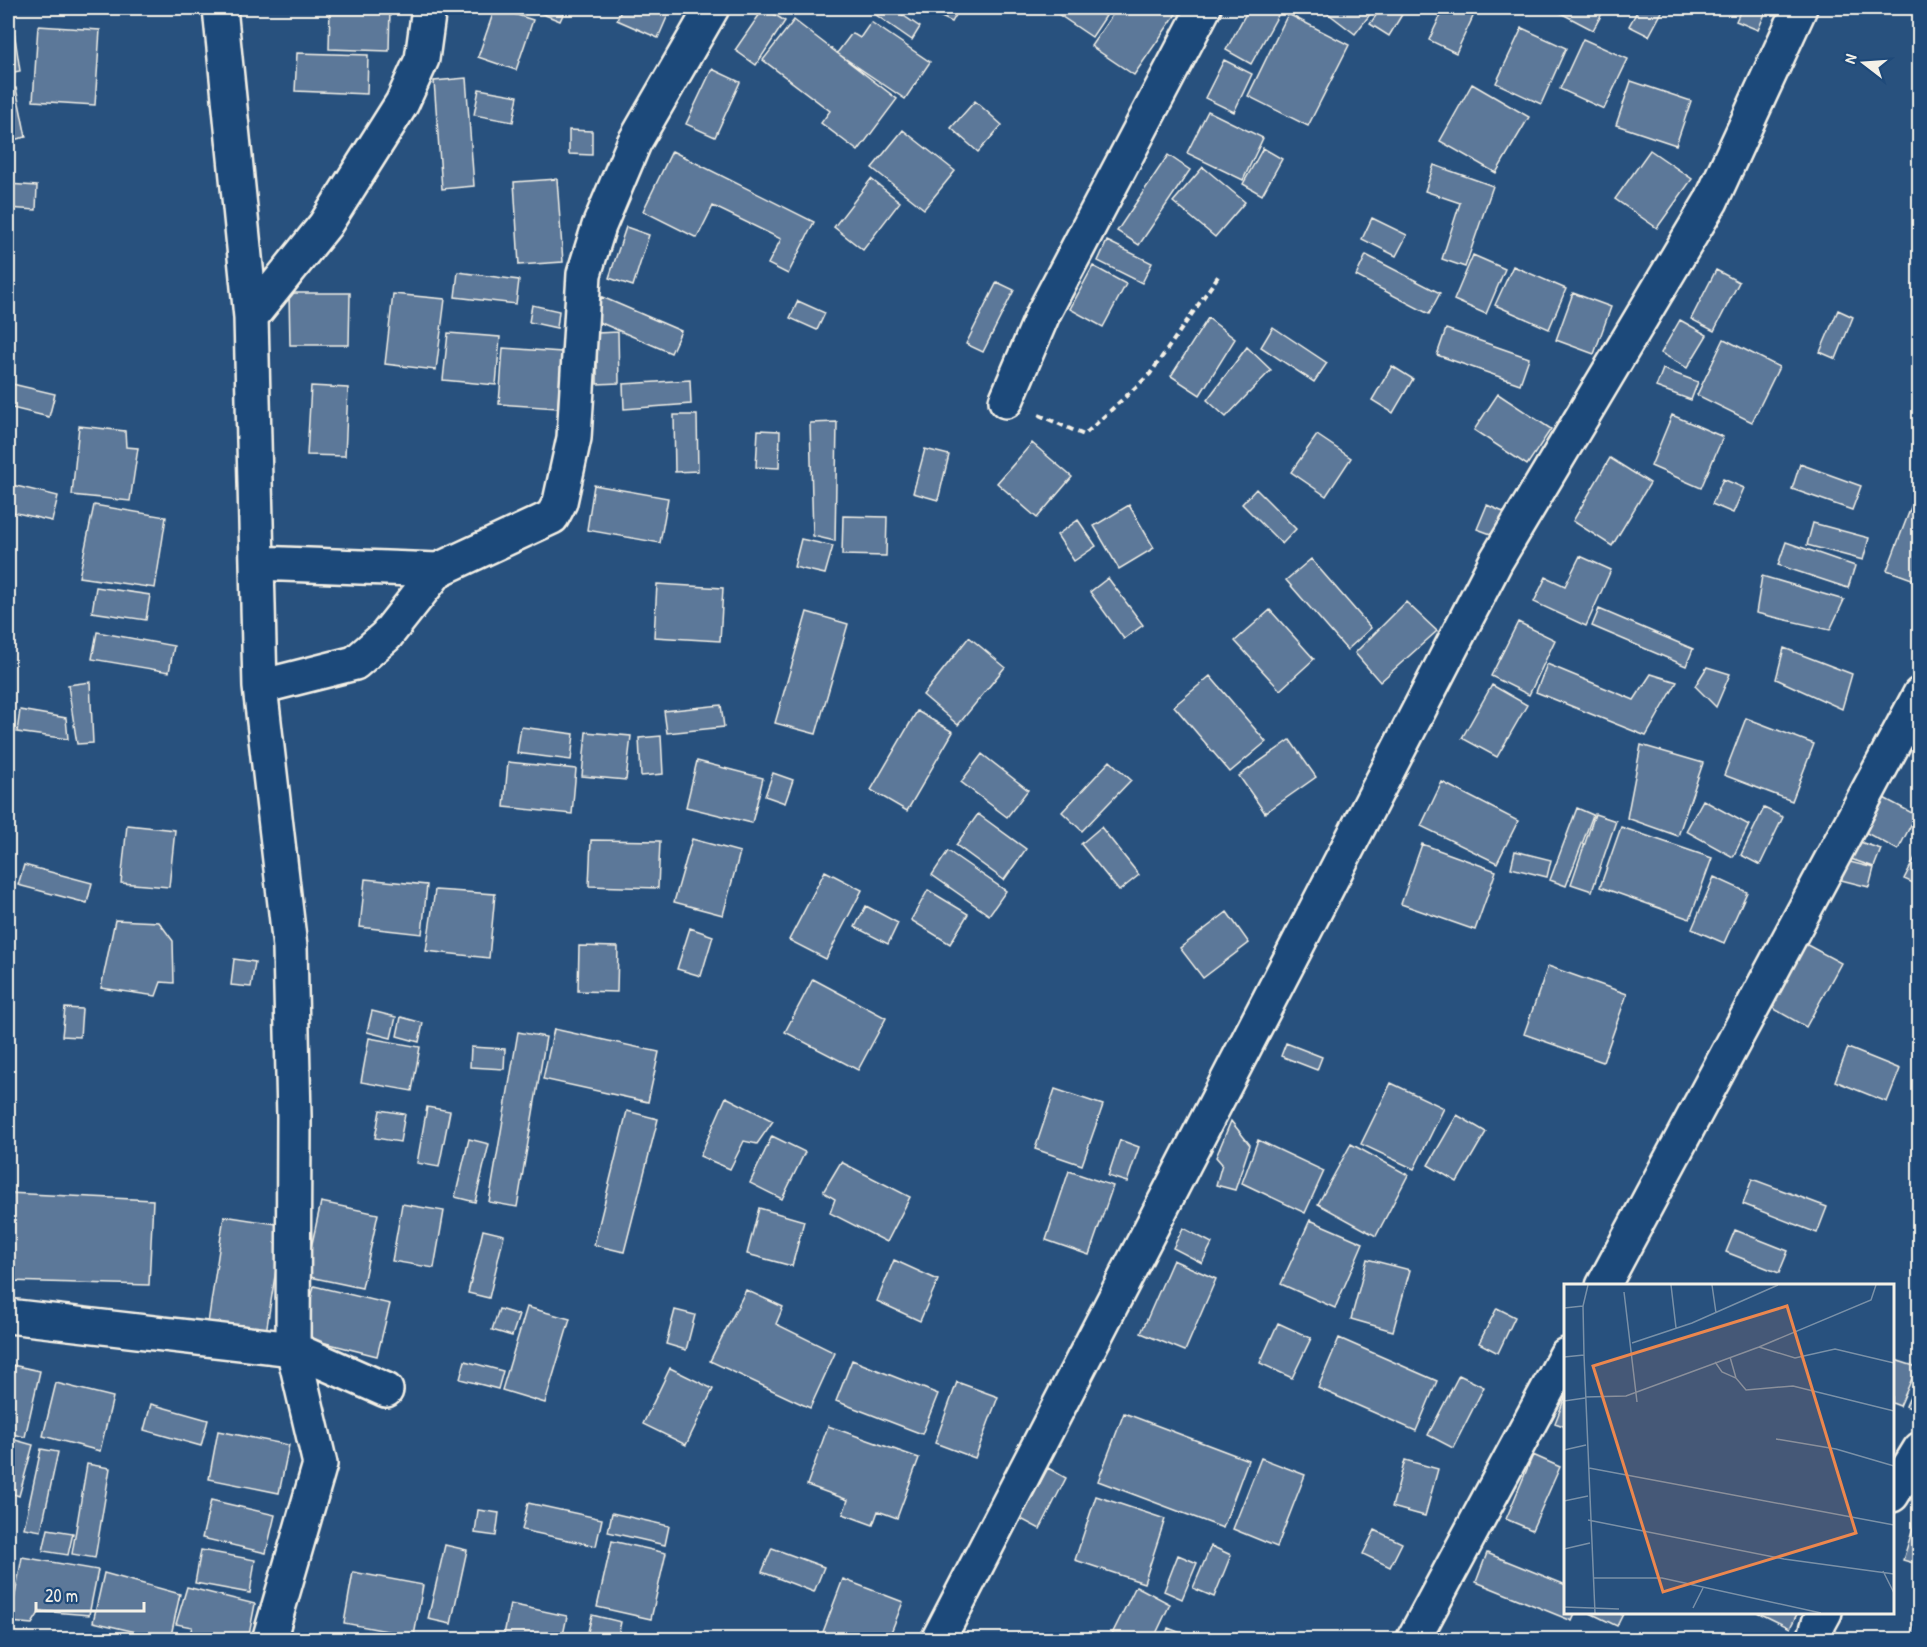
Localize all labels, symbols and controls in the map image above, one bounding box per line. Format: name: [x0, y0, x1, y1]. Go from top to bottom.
north arrow: [1834, 33, 1894, 93]
text: N: [1838, 51, 1862, 66]
inset map: [1564, 1284, 1894, 1614]
scale bar: [36, 1575, 144, 1613]
text: 20 m: [45, 1583, 78, 1608]

